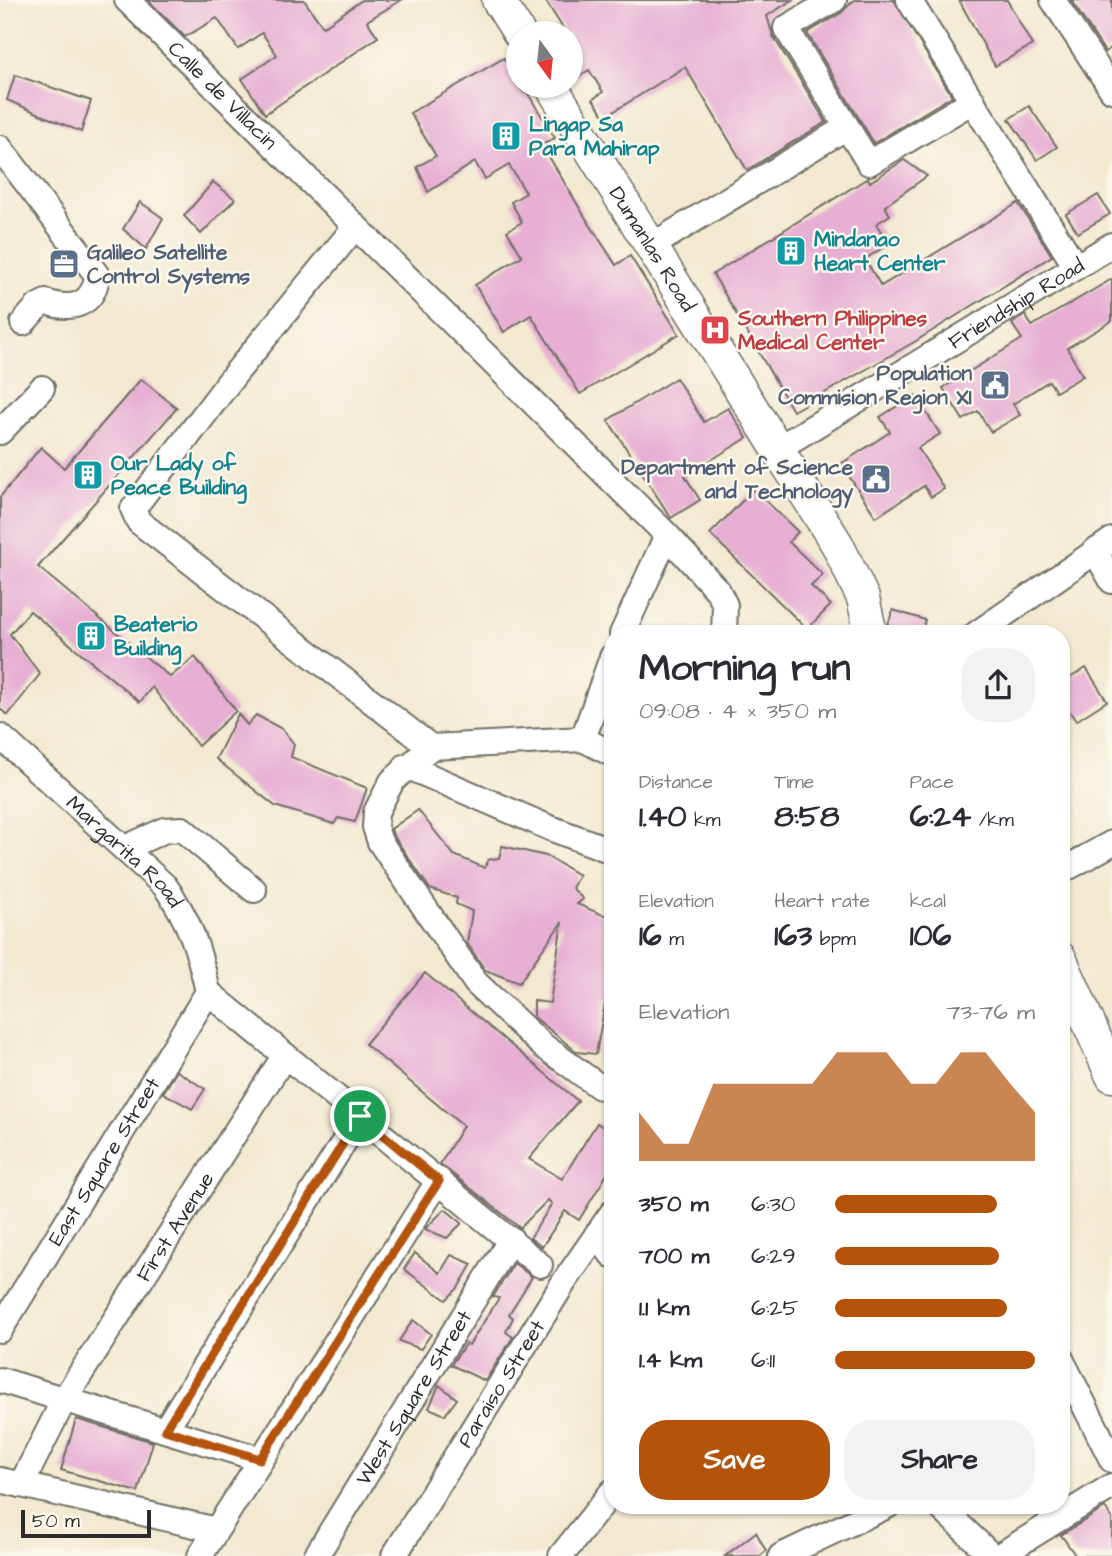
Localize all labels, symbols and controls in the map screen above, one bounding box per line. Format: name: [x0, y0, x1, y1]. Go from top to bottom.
north arrow: [506, 21, 583, 98]
map controls: [506, 21, 583, 98]
street label: Calle de Villacin: [161, 35, 284, 156]
place label: Lingap Sa Para Mahirap: [529, 110, 660, 164]
building icon: Lingap Sa Para Mahirap: [489, 119, 523, 153]
street label: Dumanlas Road: [602, 181, 703, 318]
place label: Mindanao Heart Center: [814, 225, 946, 278]
building icon: Mindanao Heart Center: [774, 234, 808, 268]
place label: Galileo Satellite Control Systems: [87, 238, 251, 294]
office icon: Galileo Satellite Control Systems: [47, 247, 81, 281]
street label: Friendship Road: [943, 251, 1090, 356]
place label: Southern Philippines Medical Center: [737, 304, 928, 357]
hospital icon: Southern Philippines Medical Center: [698, 313, 732, 347]
place label: Population Commision Region XI: [778, 359, 972, 414]
public building icon: Population Commision Region XI: [978, 368, 1012, 402]
place label: Our Lady of Peace Building: [111, 449, 247, 504]
place label: Department of Science and Technology: [621, 453, 854, 509]
building icon: Our Lady of Peace Building: [71, 458, 105, 492]
public building icon: Department of Science and Technology: [859, 462, 893, 496]
place label: Beaterio Building: [114, 610, 198, 665]
building icon: Beaterio Building: [74, 619, 108, 653]
text: Morning run: [639, 643, 851, 695]
button: share: [961, 648, 1035, 722]
text: 09:08 · 4 × 350 m: [639, 695, 836, 727]
text: Distance: [639, 769, 713, 796]
text: Time: [774, 769, 814, 796]
text: Pace: [910, 769, 954, 796]
street label: Margarita Road: [60, 789, 190, 913]
text: 1.40: [639, 796, 686, 838]
text: 8:58: [774, 796, 839, 838]
text: 6:24: [910, 796, 971, 838]
text: km: [686, 807, 720, 834]
text: /km: [971, 807, 1014, 834]
text: Elevation: [639, 888, 714, 915]
text: Heart rate: [774, 888, 870, 915]
text: kcal: [910, 888, 946, 915]
text: 16: [639, 915, 662, 957]
text: 163: [774, 915, 812, 957]
text: 106: [910, 915, 951, 957]
text: m: [662, 926, 684, 953]
text: bpm: [812, 926, 856, 953]
text: Elevation: [639, 996, 730, 1028]
text: 73–76 m: [946, 996, 1035, 1028]
street label: East Square Street: [41, 1072, 167, 1251]
pin: [330, 1086, 390, 1146]
icon: arrive: [341, 1097, 379, 1135]
street label: First Avenue: [129, 1167, 221, 1287]
text: 350 m: [639, 1188, 709, 1220]
text: 6:30: [751, 1188, 795, 1220]
text: 700 m: [639, 1240, 709, 1272]
text: 6:29: [751, 1240, 796, 1272]
text: 1.1 km: [639, 1292, 689, 1324]
text: 6:25: [751, 1292, 799, 1324]
street label: West Square Street: [349, 1304, 479, 1491]
street label: Paraiso Street: [451, 1314, 552, 1453]
text: 1.4 km: [639, 1344, 702, 1376]
text: 6:11: [751, 1344, 775, 1376]
button: Save: [639, 1420, 830, 1500]
button: Share: [844, 1420, 1035, 1500]
scale bar: [21, 1507, 150, 1539]
text: 50 m: [32, 1508, 80, 1535]

